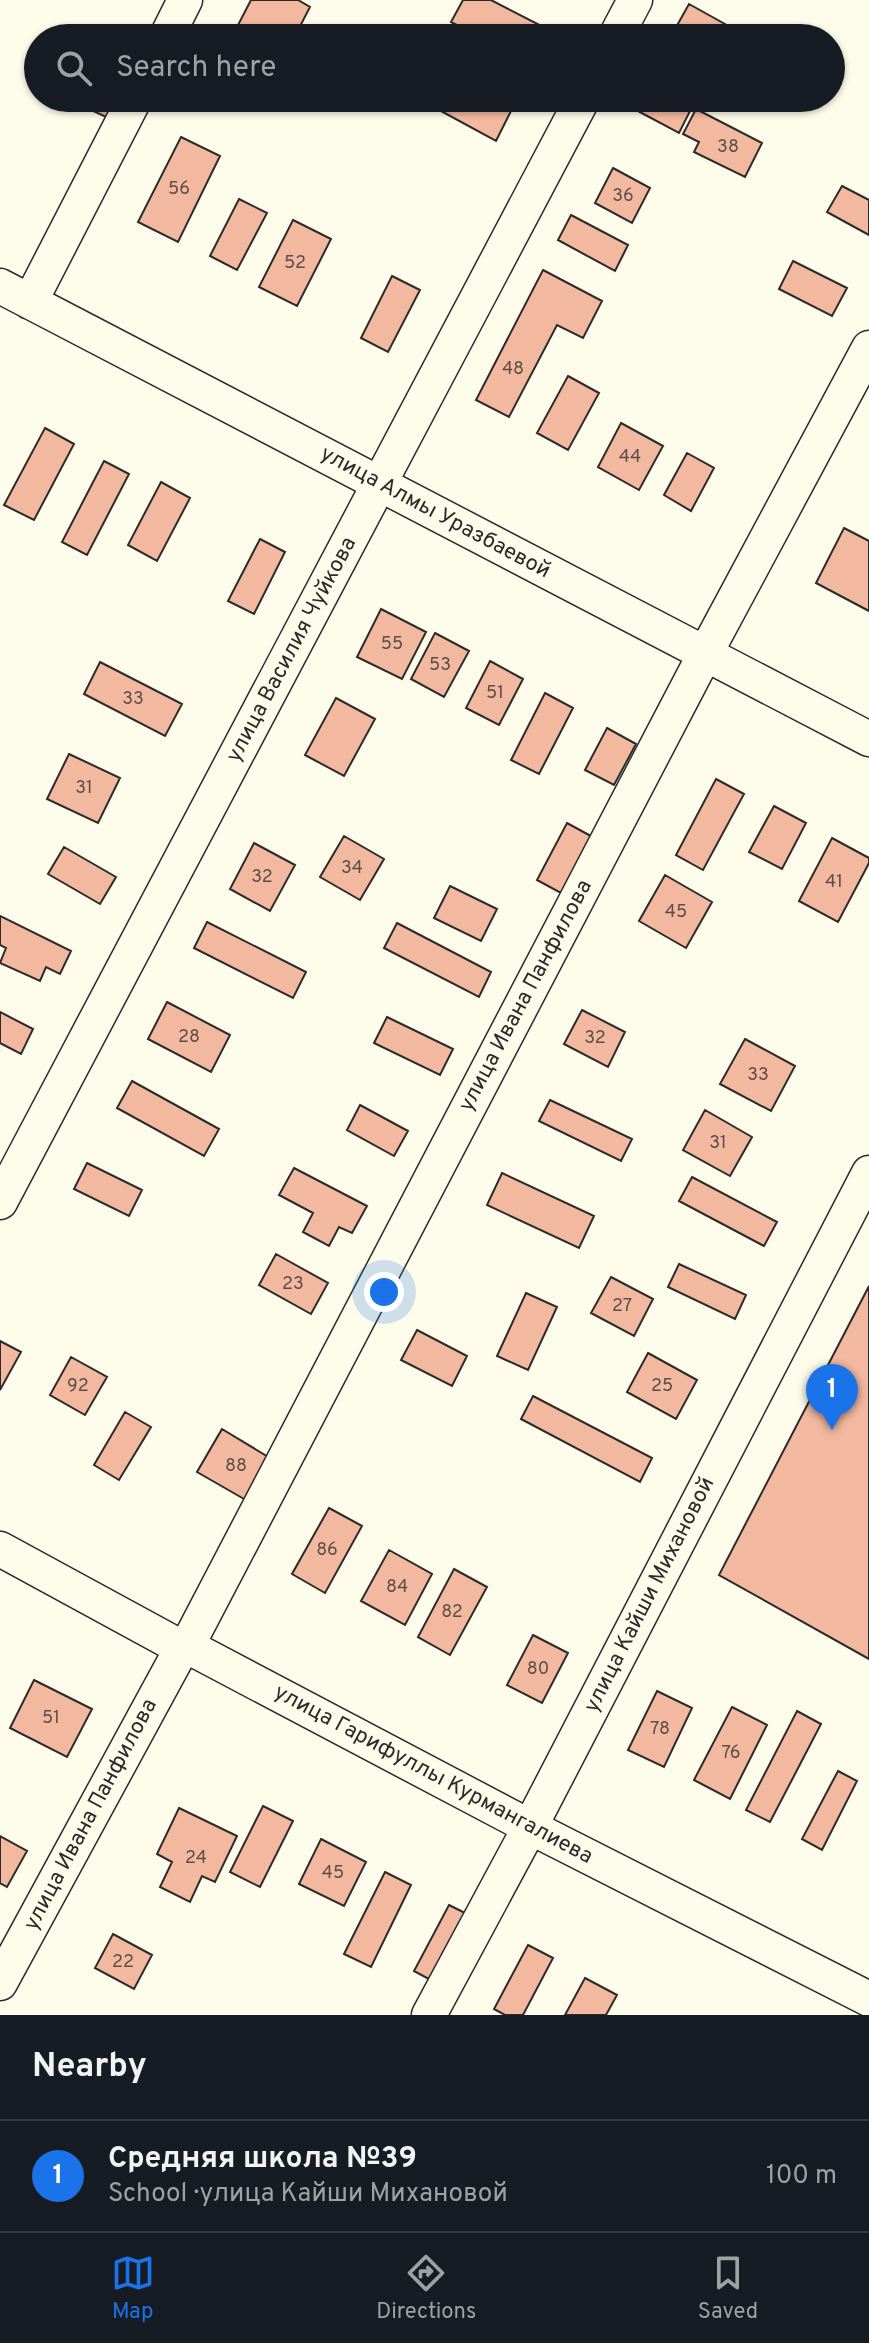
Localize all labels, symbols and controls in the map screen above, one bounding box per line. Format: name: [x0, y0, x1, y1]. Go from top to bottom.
search box: [24, 24, 845, 112]
icon: search: [52, 46, 96, 90]
text: Search here: [116, 50, 276, 87]
house number: 38: [717, 136, 739, 159]
house number: 56: [168, 178, 190, 201]
house number: 36: [612, 185, 634, 208]
house number: 52: [284, 252, 306, 275]
house number: 48: [502, 358, 524, 381]
street label: улица Алмы Уразбаевой: [315, 441, 555, 585]
house number: 44: [619, 446, 641, 469]
street label: улица Василия Чуйкова: [221, 533, 363, 767]
house number: 55: [381, 633, 403, 656]
house number: 53: [429, 654, 451, 677]
house number: 51: [486, 682, 504, 705]
house number: 33: [122, 688, 144, 711]
house number: 31: [75, 777, 93, 800]
house number: 34: [341, 857, 363, 880]
house number: 32: [251, 866, 273, 889]
house number: 41: [825, 871, 843, 894]
street label: улица Ивана Панфилова: [453, 875, 599, 1117]
house number: 45: [665, 901, 687, 924]
house number: 28: [178, 1026, 200, 1049]
house number: 32: [584, 1027, 606, 1050]
house number: 33: [747, 1064, 769, 1087]
house number: 31: [709, 1132, 727, 1155]
your location: [364, 1272, 404, 1312]
house number: 23: [282, 1273, 304, 1296]
house number: 27: [612, 1295, 632, 1318]
pin: 1: [806, 1364, 858, 1430]
house number: 92: [67, 1375, 89, 1398]
house number: 25: [651, 1375, 673, 1398]
house number: 88: [225, 1455, 247, 1478]
street label: улица Кайши Михановой: [579, 1473, 721, 1717]
house number: 86: [316, 1539, 338, 1562]
house number: 84: [386, 1576, 408, 1599]
house number: 82: [441, 1601, 463, 1624]
house number: 80: [527, 1658, 549, 1681]
street label: улица Гарифуллы Курмангалиева: [269, 1679, 597, 1871]
street label: улица Ивана Панфилова: [18, 1694, 164, 1936]
house number: 51: [42, 1707, 60, 1730]
house number: 78: [650, 1718, 670, 1741]
house number: 76: [721, 1742, 741, 1765]
house number: 24: [185, 1847, 207, 1870]
house number: 45: [322, 1862, 344, 1885]
house number: 22: [112, 1951, 134, 1974]
text: Nearby: [32, 2046, 147, 2089]
text: Средняя школа №39: [108, 2141, 417, 2178]
text: 1: [53, 2160, 63, 2193]
text: 100 m: [766, 2160, 837, 2193]
text: School · улица Кайши Михановой: [108, 2178, 508, 2211]
tab: Map: [111, 2251, 155, 2326]
tab: Directions: [376, 2251, 476, 2326]
tab: Saved: [698, 2251, 758, 2326]

